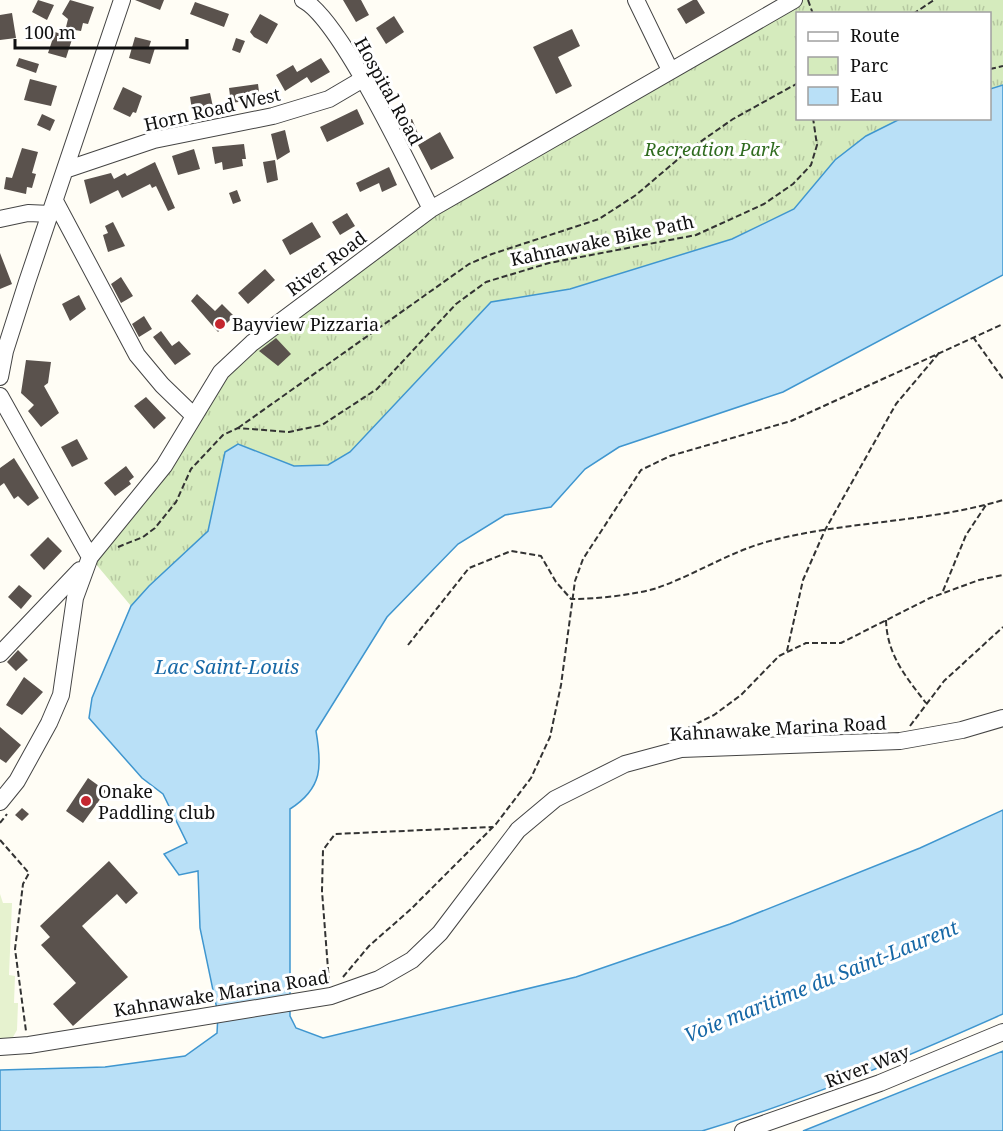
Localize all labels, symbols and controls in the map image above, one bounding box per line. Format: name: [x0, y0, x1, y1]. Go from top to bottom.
scale bar: [15, 12, 188, 50]
legend: [796, 12, 991, 120]
text: 100 m: [24, 20, 76, 44]
text: Route: [850, 23, 900, 47]
street label: Hospital Road: [349, 33, 429, 149]
text: Parc: [850, 53, 888, 77]
street label: Horn Road West: [141, 82, 283, 136]
text: Eau: [850, 83, 883, 107]
park label: Recreation Park: [643, 137, 780, 161]
street label: Kahnawake Bike Path: [508, 209, 696, 271]
street label: River Road: [281, 225, 371, 301]
place label: Bayview Pizzaria: [232, 312, 379, 336]
marker: Bayview Pizzaria: [213, 317, 227, 331]
water label: Lac Saint-Louis: [154, 653, 299, 680]
street label: Kahnawake Marina Road: [669, 710, 887, 746]
place label: Onake Paddling club: [98, 779, 215, 824]
marker: Onake Paddling club: [79, 794, 93, 808]
water label: Voie maritime du Saint-Laurent: [680, 913, 963, 1048]
street label: Kahnawake Marina Road: [112, 964, 330, 1022]
street label: River Way: [821, 1039, 913, 1093]

